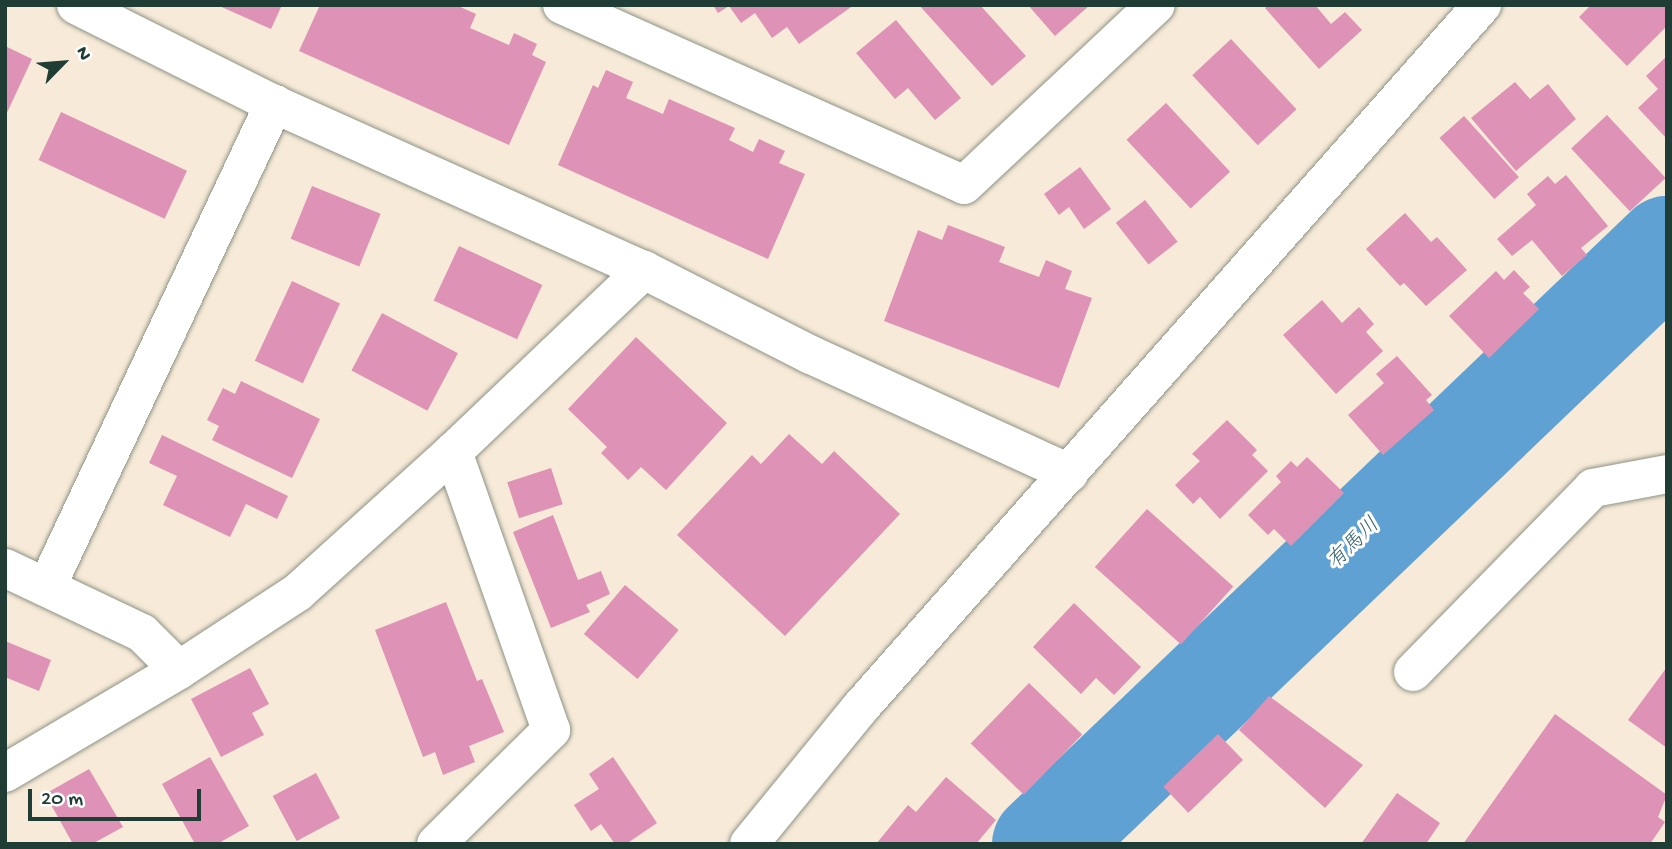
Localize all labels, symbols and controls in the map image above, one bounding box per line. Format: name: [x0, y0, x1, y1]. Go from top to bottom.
north arrow: [28, 28, 98, 98]
text: N: [69, 43, 96, 64]
water label: 有馬川: [1324, 514, 1386, 576]
scale bar: [32, 776, 205, 820]
text: 20 m: [41, 788, 83, 813]

